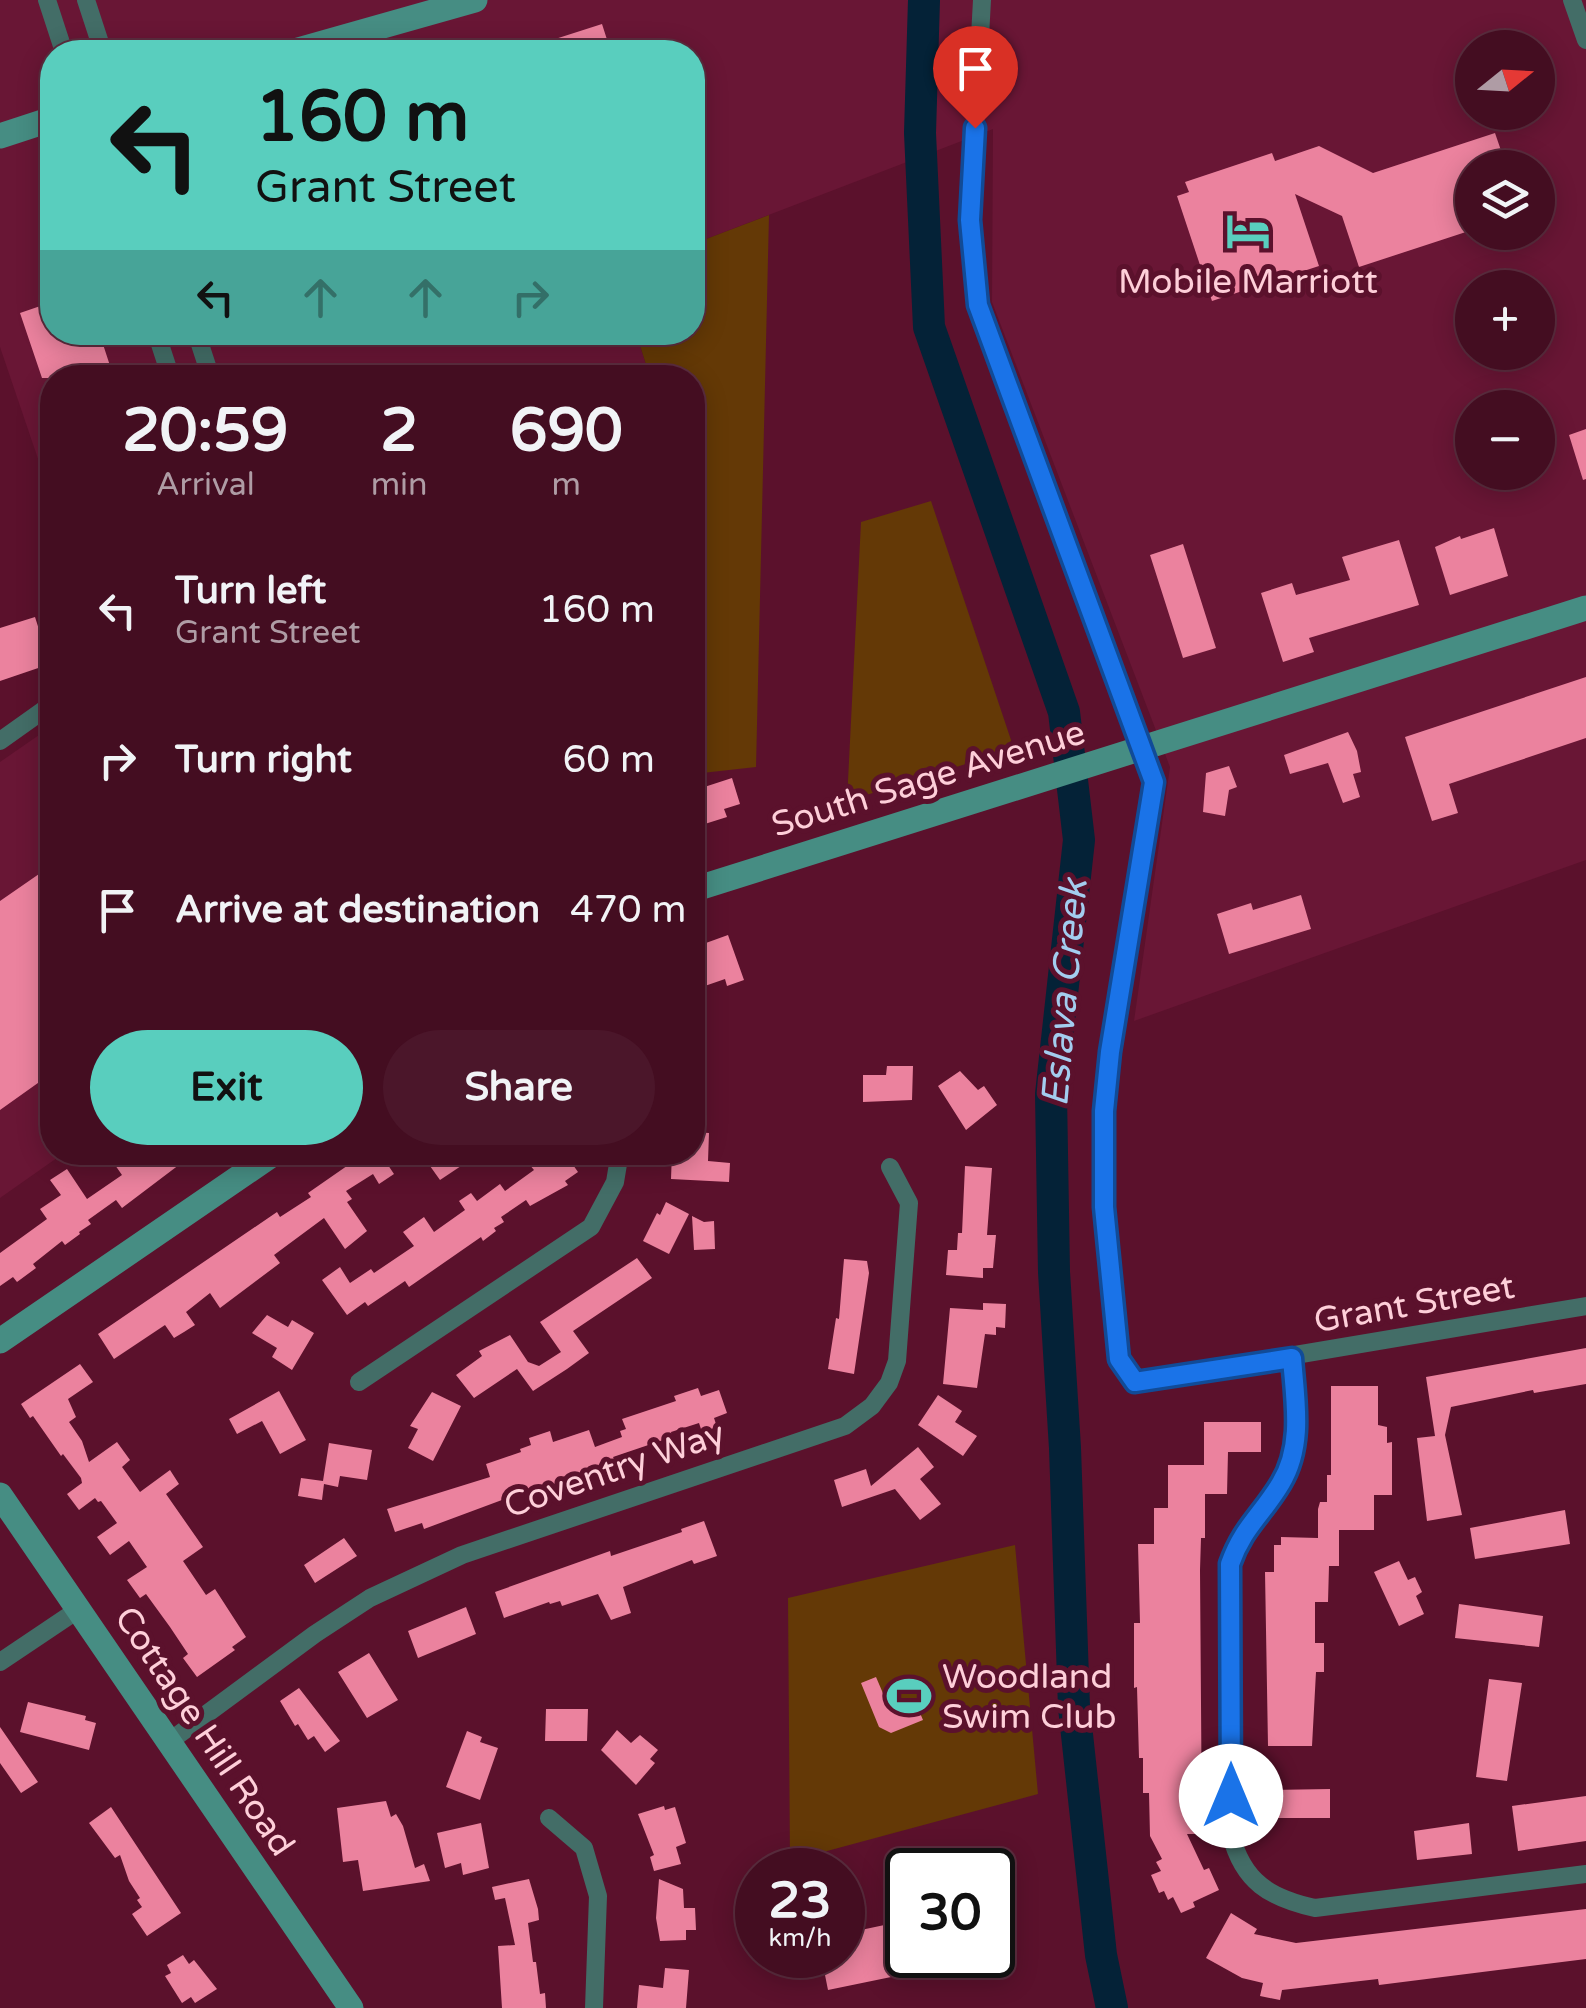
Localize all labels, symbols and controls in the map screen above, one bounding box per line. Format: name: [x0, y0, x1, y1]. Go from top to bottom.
pin: [933, 26, 1018, 129]
north arrow: [1455, 30, 1555, 130]
map controls: [1455, 30, 1555, 490]
icon: arrive: [948, 41, 1003, 96]
text: 160 m: [255, 76, 469, 160]
icon: left: [90, 80, 220, 210]
button: layers: [1455, 150, 1555, 250]
text: Grant Street: [255, 161, 516, 215]
hotel icon: Mobile Marriott: [1224, 207, 1272, 255]
place label: Mobile Marriott: [1118, 261, 1378, 303]
icon: left: [188, 270, 243, 325]
icon: ahead: [293, 270, 348, 325]
icon: ahead: [398, 270, 453, 325]
icon: right: [503, 270, 558, 325]
button: +: [1455, 270, 1555, 370]
button: −: [1455, 390, 1555, 490]
text: 20:59: [122, 395, 289, 467]
text: 2: [380, 395, 418, 467]
text: 690: [510, 395, 623, 467]
text: Arrival: [156, 466, 255, 504]
text: min: [371, 466, 428, 504]
text: m: [552, 466, 581, 504]
text: Turn left: [175, 568, 326, 614]
icon: left: [90, 583, 145, 638]
text: 160 m: [539, 587, 655, 633]
text: Grant Street: [175, 614, 361, 652]
street label: South Sage Avenue: [767, 711, 1090, 847]
icon: right: [90, 733, 145, 788]
text: Turn right: [175, 737, 352, 783]
text: 60 m: [563, 737, 655, 783]
water label: Eslava Creek: [1032, 875, 1098, 1109]
icon: arrive: [90, 883, 145, 938]
text: Arrive at destination: [175, 887, 540, 933]
text: 470 m: [570, 887, 686, 933]
button: Exit: [90, 1030, 363, 1145]
button: Share: [383, 1030, 655, 1145]
street label: Grant Street: [1311, 1266, 1518, 1342]
street label: Coventry Way: [498, 1413, 730, 1527]
street label: Cottage Hill Road: [105, 1599, 303, 1864]
place label: Woodland Swim Club: [942, 1656, 1117, 1738]
sports icon: Woodland Swim Club: [885, 1672, 933, 1720]
position arrow: [1179, 1744, 1283, 1848]
speed limit sign: 30: [885, 1848, 1015, 1978]
text: 23: [769, 1871, 831, 1931]
text: km/h: [769, 1923, 831, 1953]

